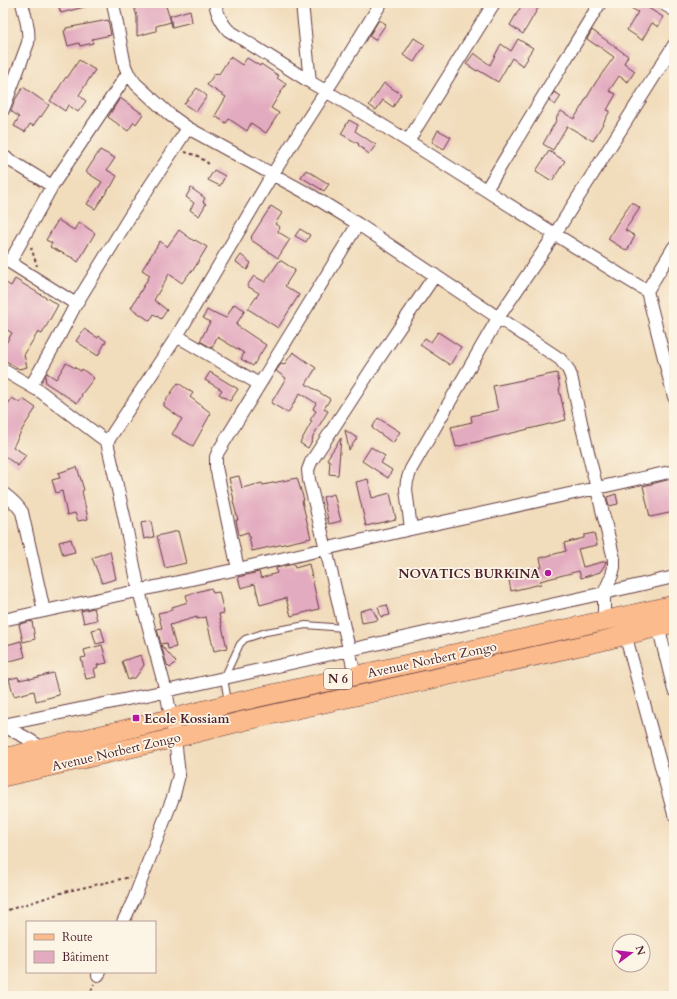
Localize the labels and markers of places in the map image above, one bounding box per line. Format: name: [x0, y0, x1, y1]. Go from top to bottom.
place label: NOVATICS BURKINA: [398, 565, 540, 583]
marker: NOVATICS BURKINA: [543, 568, 553, 578]
place label: Ecole Kossiam: [144, 710, 230, 728]
marker: Ecole Kossiam: [131, 713, 141, 723]

